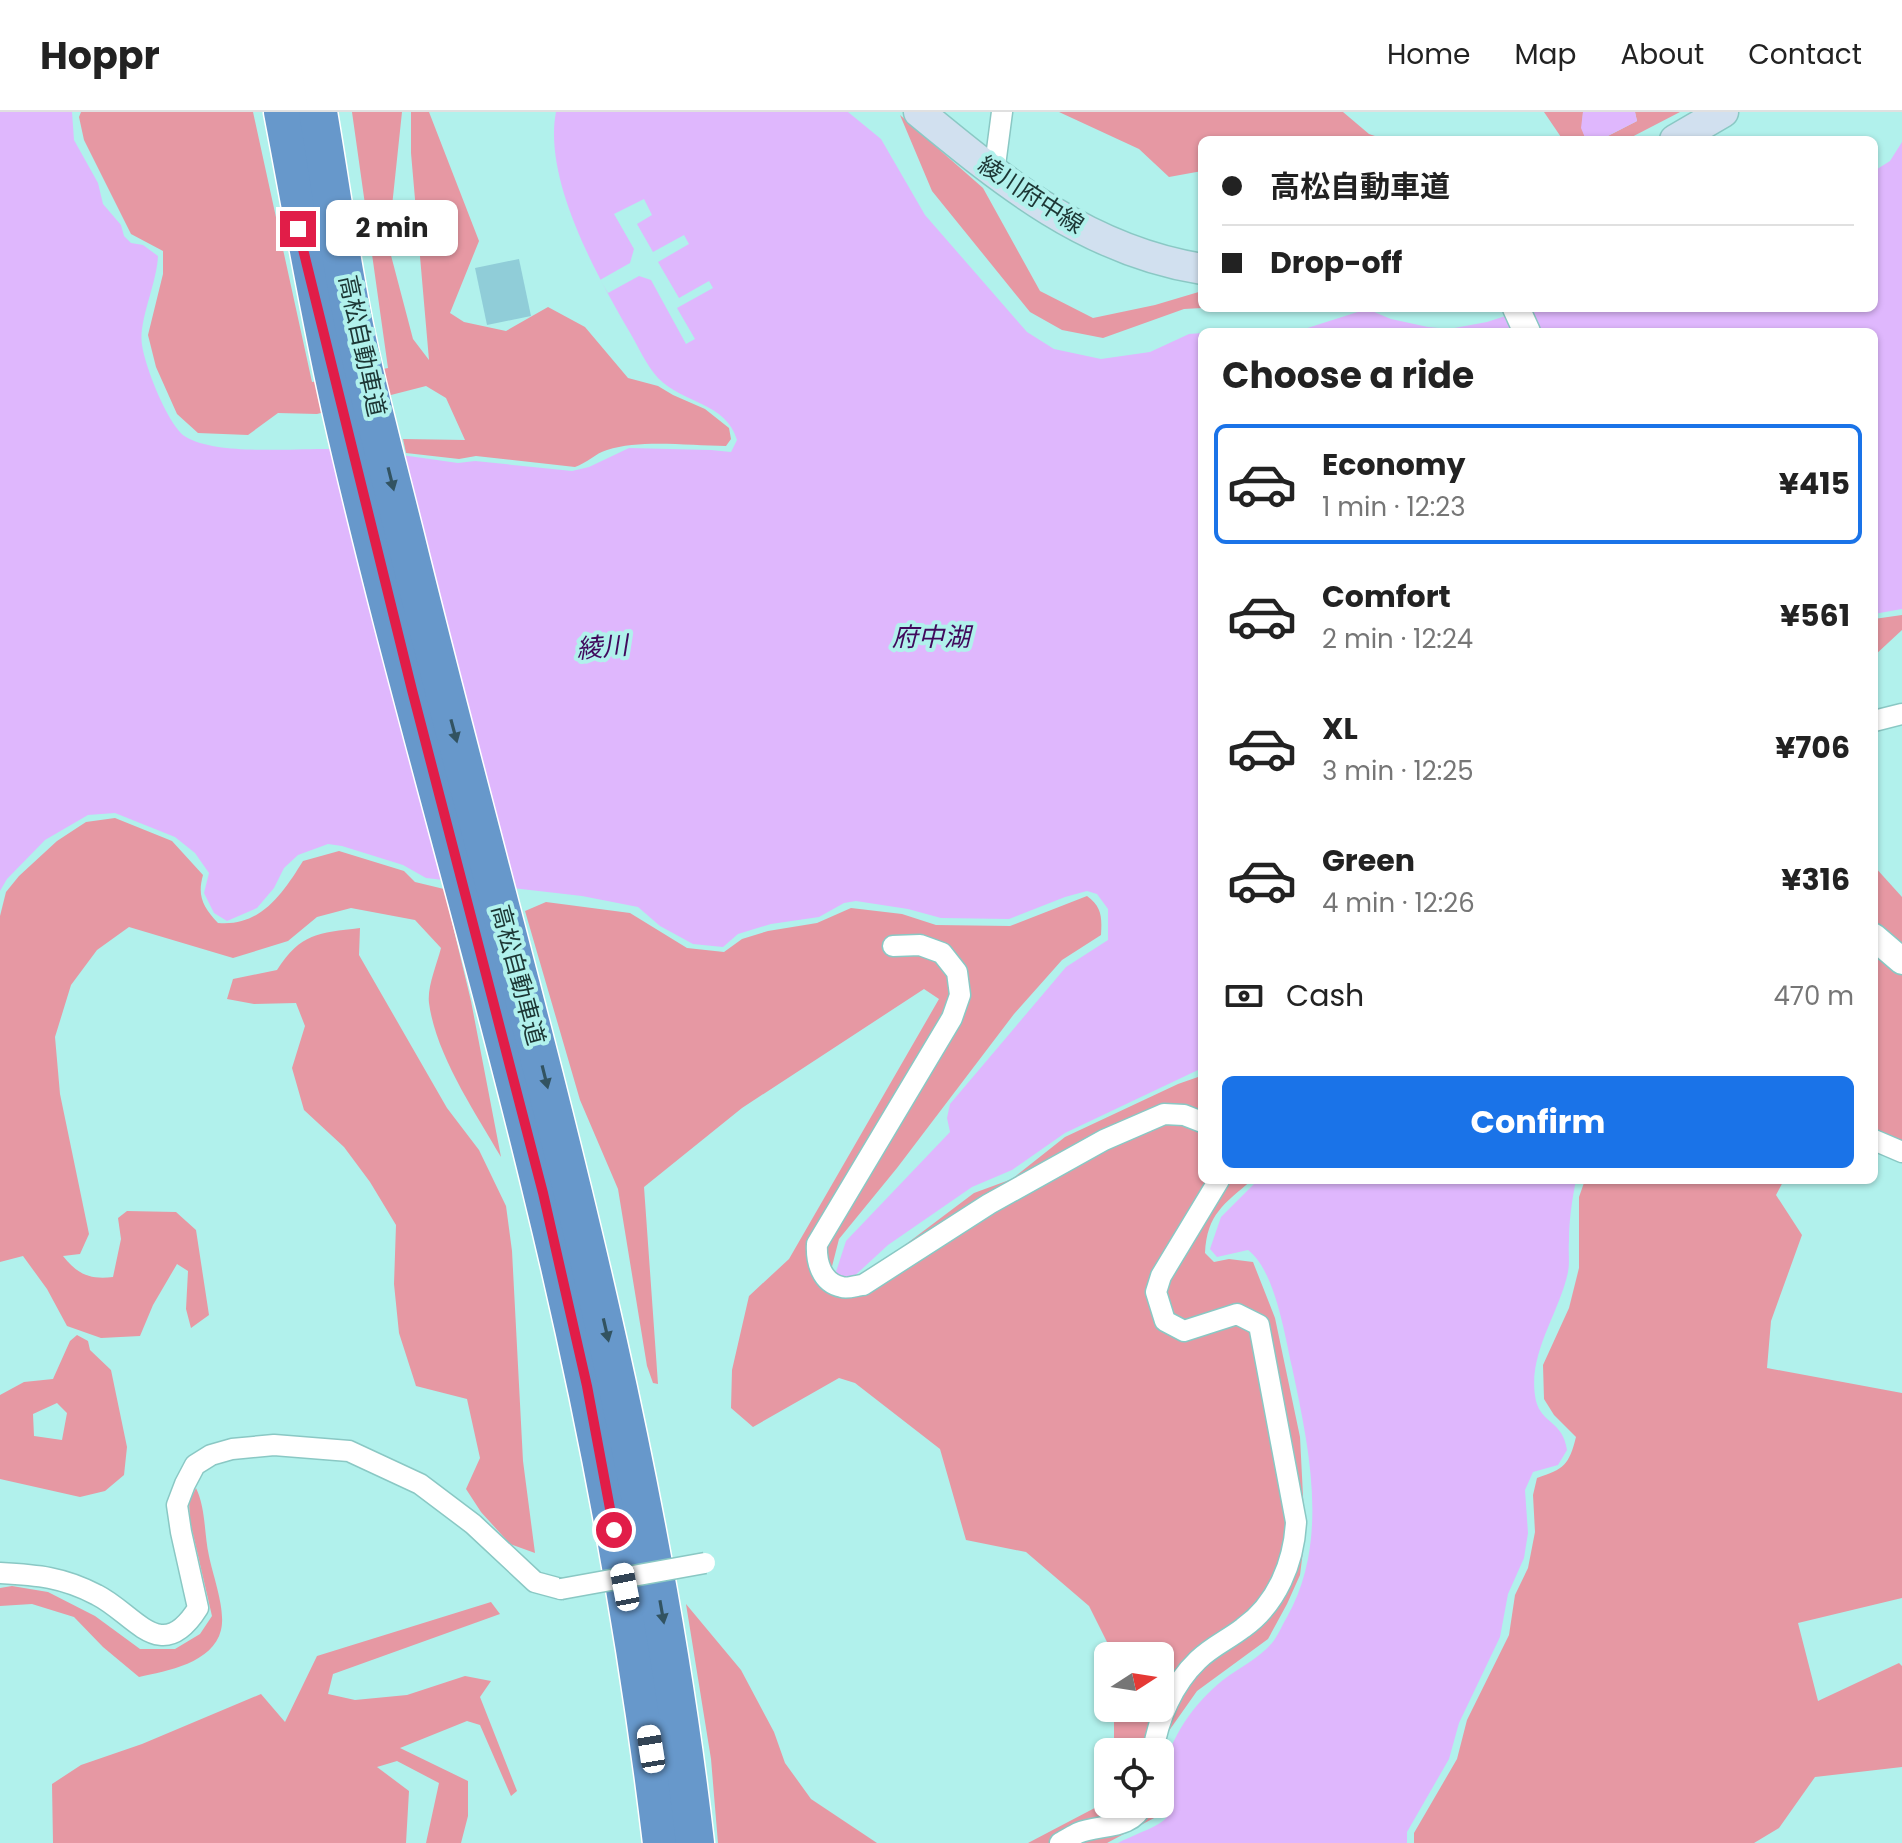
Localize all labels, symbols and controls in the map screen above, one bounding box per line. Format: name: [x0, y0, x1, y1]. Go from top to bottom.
text: Hoppr: [40, 29, 160, 82]
text: Home: [1387, 35, 1470, 74]
text: Map: [1514, 35, 1576, 74]
text: About: [1620, 35, 1704, 74]
text: Contact: [1748, 35, 1862, 74]
street label: 綾川府中線: [972, 148, 1091, 241]
text: 高松自動車道: [1270, 165, 1450, 208]
callout: 2 min: [326, 201, 458, 257]
text: 2 min: [355, 210, 429, 246]
route end: [280, 211, 316, 247]
text: Drop-off: [1270, 241, 1402, 284]
street label: 高松自動車道: [331, 272, 394, 420]
text: Choose a ride: [1222, 350, 1474, 401]
text: Economy: [1322, 443, 1466, 486]
icon: car: [1226, 448, 1298, 520]
text: ¥415: [1779, 462, 1850, 505]
one-way arrow: [386, 467, 398, 492]
text: 1 min · 12:23: [1322, 489, 1466, 525]
text: Comfort: [1322, 575, 1451, 618]
icon: car: [1226, 580, 1298, 652]
text: ¥561: [1780, 594, 1850, 637]
water label: 府中湖: [892, 619, 974, 655]
text: 2 min · 12:24: [1322, 621, 1473, 657]
water label: 綾川: [575, 627, 632, 667]
text: XL: [1322, 707, 1358, 750]
icon: car: [1226, 712, 1298, 784]
one-way arrow: [449, 719, 461, 744]
text: ¥706: [1775, 726, 1850, 769]
text: 3 min · 12:25: [1322, 753, 1474, 789]
text: Green: [1322, 839, 1415, 882]
icon: car: [1226, 844, 1298, 916]
text: ¥316: [1781, 858, 1850, 901]
text: 4 min · 12:26: [1322, 885, 1475, 921]
street label: 高松自動車道: [484, 901, 553, 1049]
icon: cash: [1222, 974, 1266, 1018]
text: Cash: [1286, 974, 1364, 1017]
text: 470 m: [1773, 978, 1854, 1014]
one-way arrow: [539, 1065, 551, 1090]
button: Confirm: [1222, 1076, 1854, 1168]
one-way arrow: [600, 1318, 613, 1343]
route start: [596, 1512, 632, 1548]
car: [609, 1561, 641, 1613]
one-way arrow: [656, 1600, 669, 1625]
north arrow: [1094, 1642, 1174, 1722]
map controls: [1094, 1642, 1174, 1818]
car: [635, 1723, 667, 1775]
button: locate: [1094, 1738, 1174, 1818]

